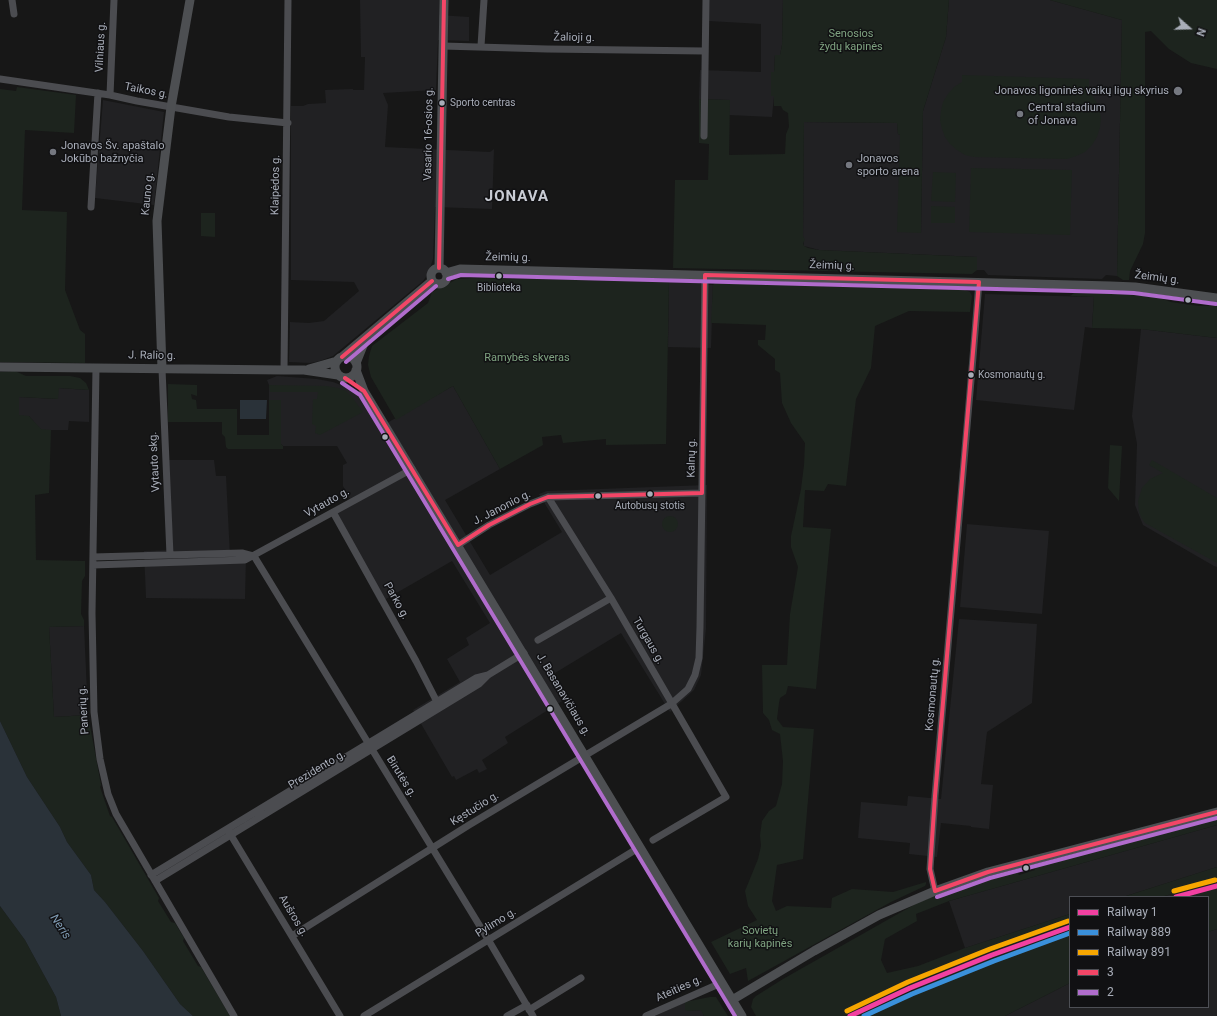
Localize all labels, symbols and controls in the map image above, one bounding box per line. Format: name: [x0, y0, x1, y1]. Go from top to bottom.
north arrow: [1169, 8, 1209, 48]
street label: Vilniaus g.: [93, 21, 109, 73]
text: N: [1193, 26, 1208, 38]
park label: Senosios žydų kapinės: [819, 27, 883, 53]
street label: Žalioji g.: [553, 31, 595, 45]
street label: Taikos g.: [123, 80, 169, 102]
place label: Jonavos ligoninės vaikų ligų skyrius: [995, 84, 1169, 98]
marker: Jonavos ligoninės vaikų ligų skyrius: [1172, 85, 1184, 97]
street label: Vasario 16-osios g.: [422, 87, 436, 181]
place label: Sporto centras: [450, 97, 515, 109]
marker: Sporto centras: [437, 98, 447, 108]
place label: Central stadium of Jonava: [1028, 101, 1105, 127]
marker: Central stadium of Jonava: [1015, 109, 1025, 119]
place label: Jonavos Šv. apaštalo Jokūbo bažnyčia: [61, 139, 165, 165]
marker: Jonavos Šv. apaštalo Jokūbo bažnyčia: [48, 147, 58, 157]
place label: Jonavos sporto arena: [857, 152, 919, 178]
street label: Klaipėdos g.: [269, 155, 283, 215]
marker: Jonavos sporto arena: [844, 160, 854, 170]
street label: Kauno g.: [139, 172, 157, 216]
district label: JONAVA: [485, 188, 549, 206]
street label: Žeimių g.: [485, 251, 531, 265]
street label: Žeimių g.: [809, 259, 855, 273]
street label: Žeimių g.: [1134, 269, 1180, 287]
marker: Biblioteka: [494, 271, 504, 281]
place label: Biblioteka: [477, 282, 521, 294]
unlabelled marker: [1183, 295, 1193, 305]
street label: J. Ralio g.: [128, 349, 176, 363]
park label: Ramybės skveras: [484, 351, 570, 365]
place label: Kosmonautų g.: [978, 369, 1045, 381]
marker: Kosmonautų g.: [966, 370, 976, 380]
street label: Vytauto skg.: [147, 431, 163, 493]
unlabelled marker: [380, 432, 390, 442]
street label: Kalnų g.: [685, 438, 699, 478]
street label: Vytauto g.: [302, 485, 352, 521]
street label: J. Janonio g.: [471, 488, 533, 528]
marker: Autobusų stotis: [645, 489, 655, 499]
unlabelled marker: [593, 491, 603, 501]
place label: Autobusų stotis: [615, 500, 685, 512]
street label: Parko g.: [380, 580, 412, 622]
street label: Turgaus g.: [629, 615, 667, 667]
street label: J. Basanavičiaus g.: [533, 651, 593, 739]
street label: Kosmonautų g.: [923, 656, 943, 732]
street label: Panerių g.: [76, 685, 92, 735]
unlabelled marker: [545, 704, 555, 714]
street label: Prezidento g.: [286, 748, 348, 792]
street label: Birutės g.: [383, 754, 419, 800]
street label: Kęstučio g.: [448, 789, 502, 829]
unlabelled marker: [1021, 863, 1031, 873]
street label: Aušros g.: [275, 893, 311, 939]
legend: [1069, 896, 1209, 1008]
street label: Pylimo g.: [473, 905, 519, 941]
text: Railway 1: [1107, 905, 1158, 919]
water label: Neris: [46, 912, 74, 942]
park label: Sovietų karių kapinės: [728, 924, 792, 950]
text: Railway 889: [1107, 925, 1171, 939]
text: Railway 891: [1107, 945, 1171, 959]
text: 3: [1107, 965, 1114, 979]
street label: Ateities g.: [654, 973, 704, 1005]
text: 2: [1107, 985, 1114, 999]

